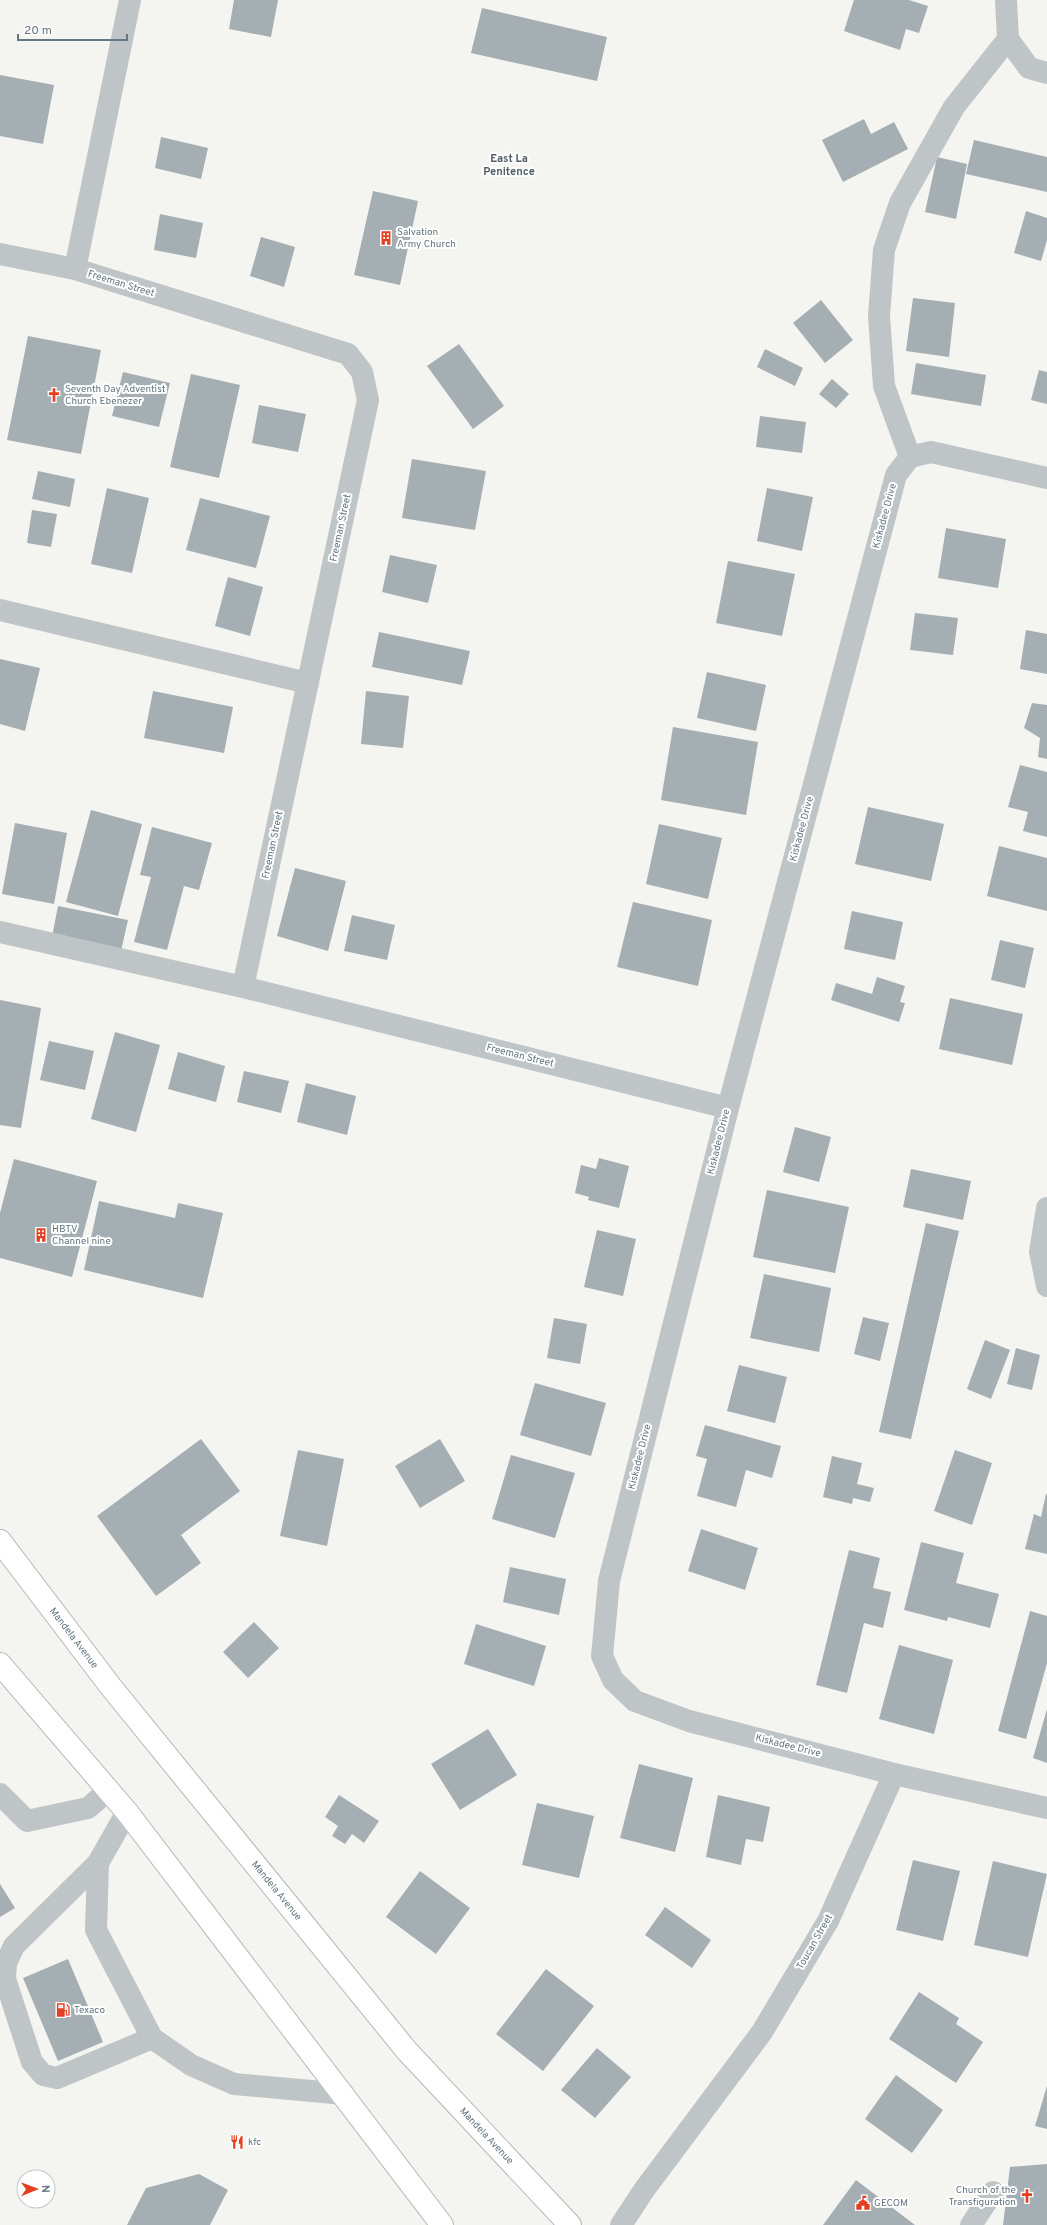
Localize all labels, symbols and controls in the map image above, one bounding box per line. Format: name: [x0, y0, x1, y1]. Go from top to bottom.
scale bar: [18, 16, 127, 42]
text: 20 m: [24, 23, 52, 39]
district label: East La Penitence: [483, 152, 535, 179]
place label: Salvation Army Church: [397, 226, 456, 251]
building icon: Salvation Army Church: [378, 230, 394, 246]
street label: Freeman Street: [86, 268, 156, 300]
place label: Seventh Day Adventist Church Ebenezer: [65, 383, 166, 408]
church icon: Seventh Day Adventist Church Ebenezer: [46, 387, 62, 403]
street label: Kiskadee Drive: [870, 482, 900, 550]
street label: Freeman Street: [327, 493, 355, 563]
street label: Kiskadee Drive: [787, 795, 817, 863]
street label: Freeman Street: [259, 810, 287, 880]
street label: Freeman Street: [485, 1041, 555, 1071]
street label: Kiskadee Drive: [705, 1108, 733, 1176]
place label: HBTV Channel nine: [52, 1223, 111, 1248]
building icon: HBTV Channel nine: [33, 1227, 49, 1243]
street label: Kiskadee Drive: [626, 1423, 654, 1491]
street label: Mandela Avenue: [46, 1605, 101, 1671]
street label: Kiskadee Drive: [754, 1732, 822, 1760]
street label: Mandela Avenue: [249, 1858, 305, 1923]
street label: Toucan Street: [794, 1912, 836, 1972]
fuel station icon: Texaco: [55, 2002, 71, 2018]
place label: Texaco: [74, 2004, 105, 2017]
street label: Mandela Avenue: [457, 2105, 516, 2167]
restaurant icon: kfc: [229, 2134, 245, 2150]
place label: kfc: [248, 2136, 261, 2149]
north arrow: [16, 2169, 56, 2209]
place label: Church of the Transfiguration: [948, 2184, 1016, 2209]
text: N: [38, 2185, 52, 2193]
church icon: Church of the Transfiguration: [1019, 2188, 1035, 2204]
public building icon: GECOM: [855, 2195, 871, 2211]
place label: GECOM: [874, 2197, 908, 2210]

